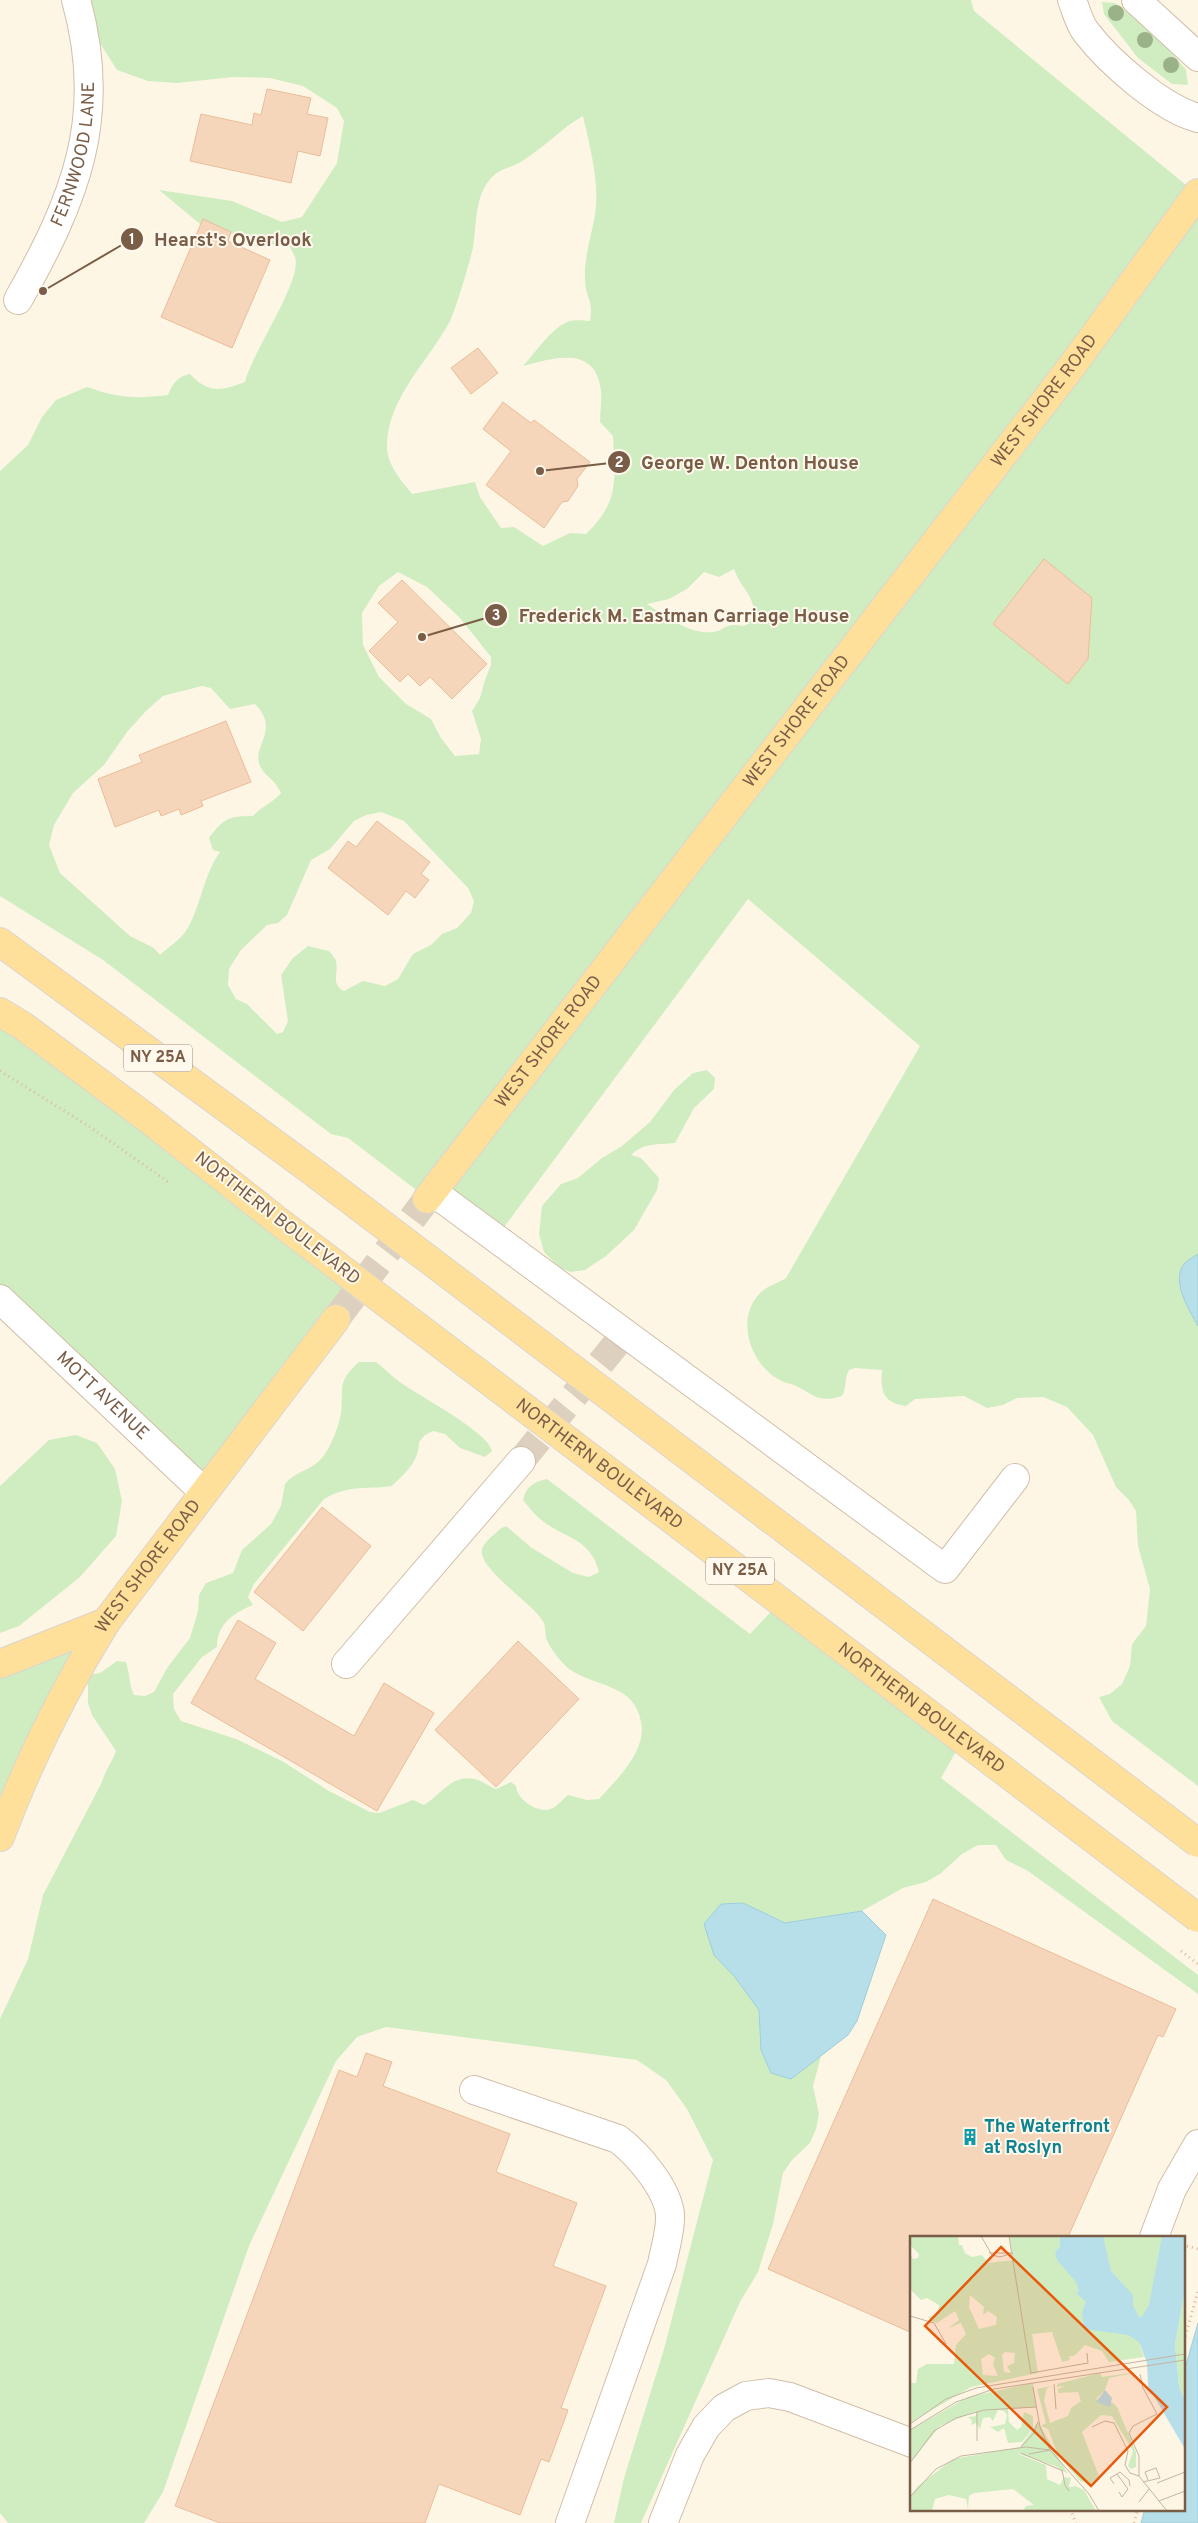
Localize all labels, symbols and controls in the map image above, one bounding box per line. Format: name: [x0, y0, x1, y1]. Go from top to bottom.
street label: FERNWOOD LANE: [46, 82, 100, 230]
callout: Hearst's Overlook: [120, 222, 322, 256]
text: Hearst's Overlook: [154, 229, 312, 253]
text: 1: [129, 231, 135, 250]
street label: WEST SHORE ROAD: [986, 330, 1103, 472]
callout: George W. Denton House: [606, 445, 869, 479]
text: George W. Denton House: [641, 452, 859, 476]
text: 2: [614, 454, 624, 473]
callout: Frederick M. Eastman Carriage House: [484, 598, 859, 632]
text: Frederick M. Eastman Carriage House: [519, 605, 849, 629]
text: 3: [492, 607, 501, 626]
street label: WEST SHORE ROAD: [738, 650, 855, 792]
street label: WEST SHORE ROAD: [490, 971, 607, 1113]
road number: NY 25A: [124, 1044, 192, 1072]
street label: NORTHERN BOULEVARD: [190, 1147, 364, 1291]
street label: MOTT AVENUE: [51, 1347, 154, 1445]
street label: NORTHERN BOULEVARD: [511, 1394, 688, 1535]
street label: WEST SHORE ROAD: [90, 1495, 206, 1637]
road number: NY 25A: [706, 1558, 774, 1584]
street label: NORTHERN BOULEVARD: [833, 1638, 1010, 1779]
place label: The Waterfront at Roslyn: [984, 2116, 1110, 2160]
building icon: The Waterfront at Roslyn: [960, 2127, 980, 2147]
inset map: [910, 2236, 1186, 2510]

